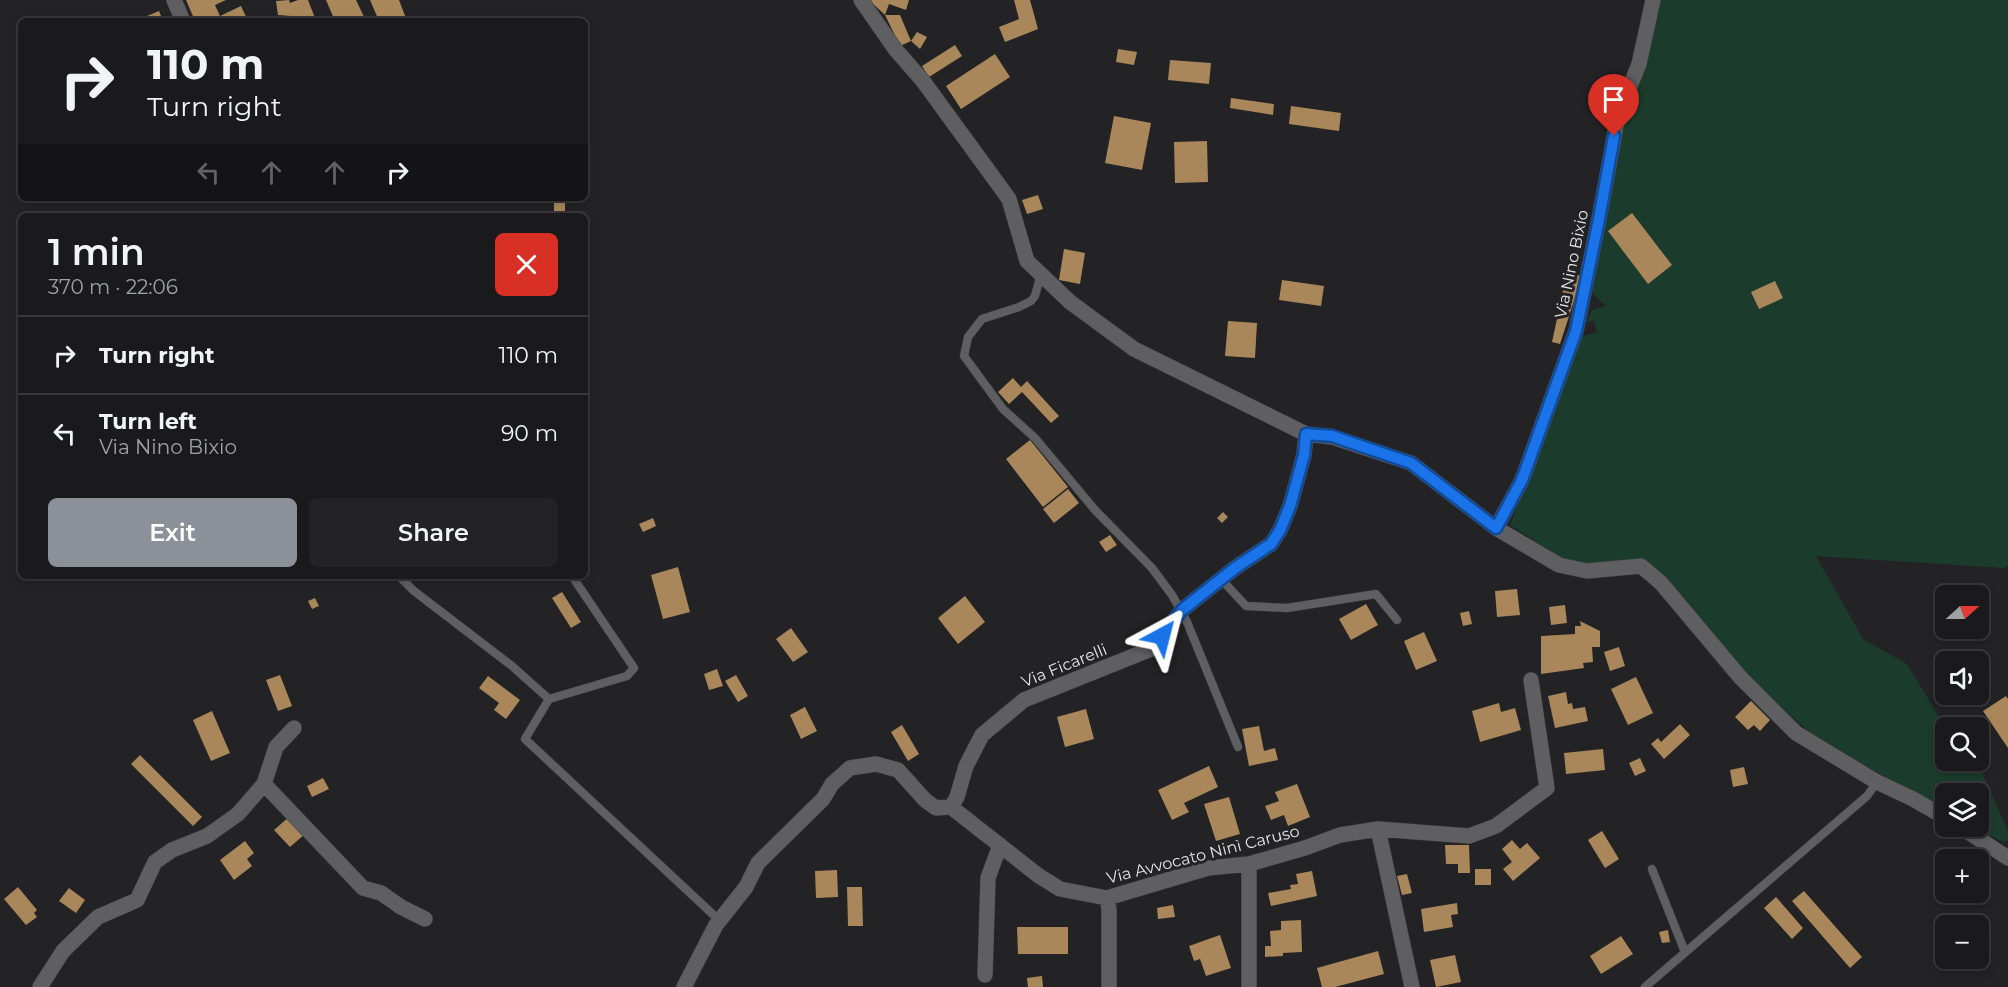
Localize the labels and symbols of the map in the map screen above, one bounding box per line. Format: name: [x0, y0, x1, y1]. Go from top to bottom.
pin: [1588, 74, 1639, 136]
street label: Via Nino Bixio: [1551, 208, 1592, 320]
north arrow: [1935, 585, 1989, 639]
position arrow: [1130, 604, 1194, 668]
street label: Via Ficarelli: [1019, 640, 1110, 691]
street label: Via Avvocato Ninì Caruso: [1105, 821, 1302, 888]

